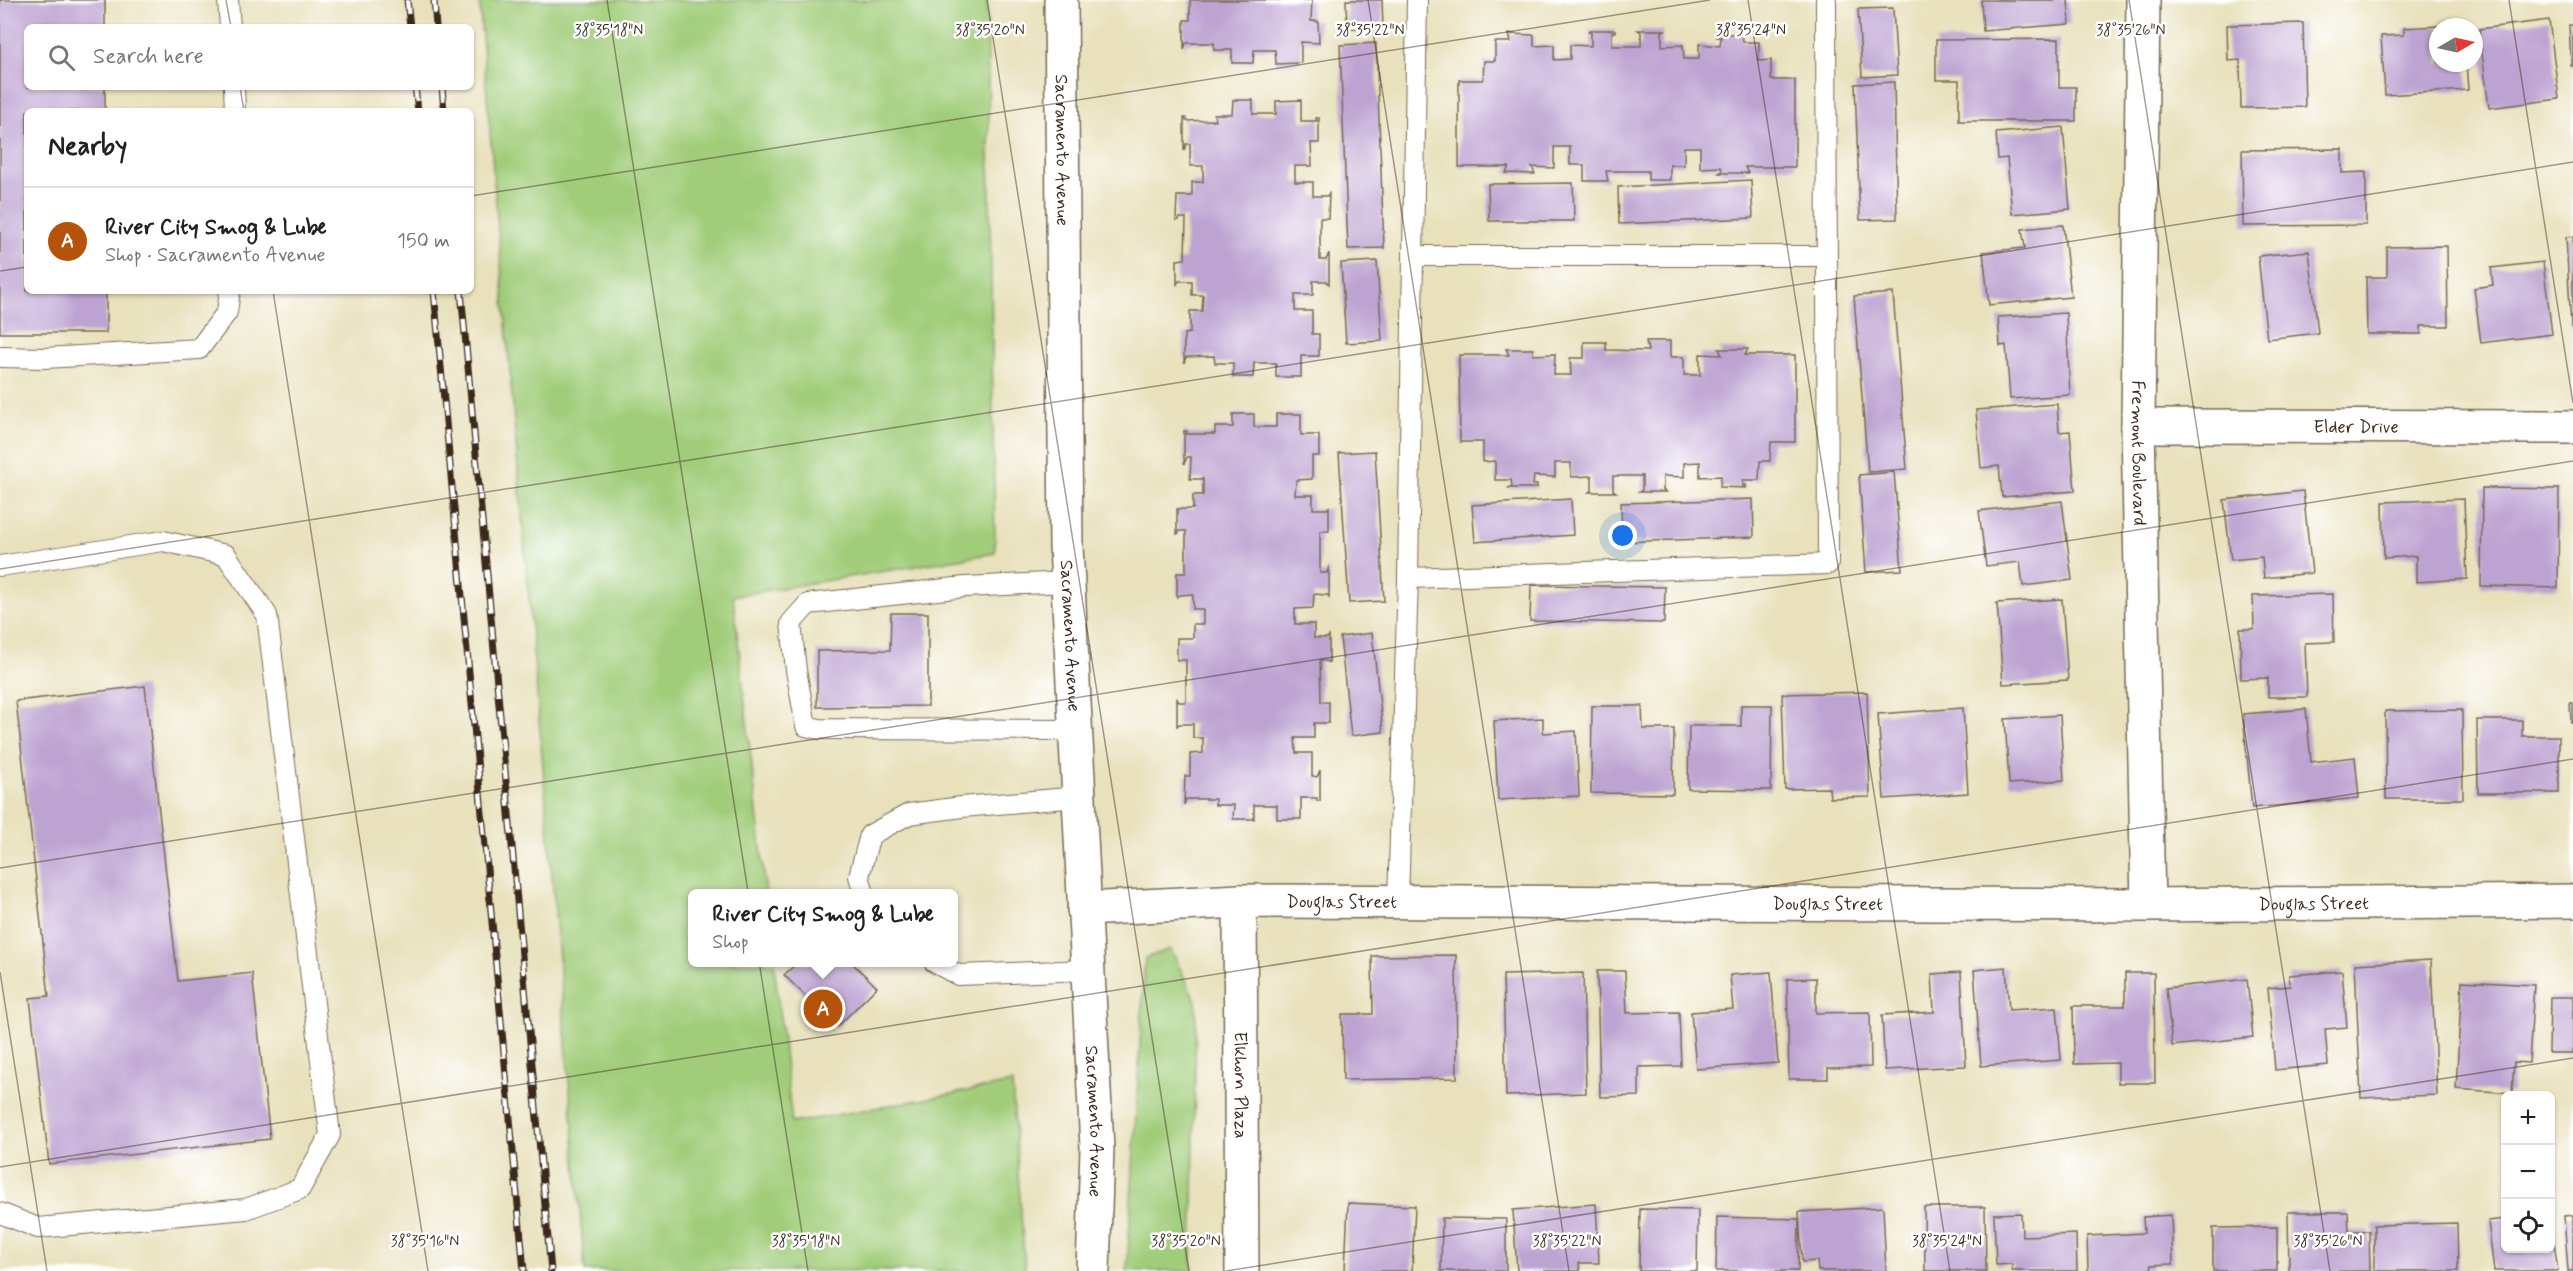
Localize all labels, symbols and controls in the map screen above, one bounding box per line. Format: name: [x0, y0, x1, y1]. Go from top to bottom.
north arrow: [2429, 18, 2483, 72]
text: 38°35'18"N: [575, 21, 643, 41]
text: 38°35'20"N: [955, 21, 1025, 41]
text: 38°35'22"N: [1336, 21, 1404, 41]
text: 38°35'24"N: [1716, 21, 1786, 41]
text: 38°35'26"N: [2096, 21, 2166, 41]
search box: [24, 24, 474, 90]
icon: search: [45, 41, 78, 74]
text: Search here: [93, 43, 204, 71]
street label: Sacramento Avenue: [1049, 74, 1074, 226]
text: Nearby: [48, 130, 127, 164]
text: River City Smog & Lube: [105, 214, 327, 242]
text: A: [61, 228, 74, 255]
text: 150 m: [397, 228, 450, 255]
text: Shop · Sacramento Avenue: [105, 242, 326, 269]
street label: Fremont Boulevard: [2125, 380, 2151, 526]
street label: Elder Drive: [2313, 415, 2399, 440]
your location: [1608, 521, 1637, 550]
street label: Sacramento Avenue: [1054, 560, 1086, 712]
popup: [688, 889, 958, 967]
street label: Douglas Street: [1286, 890, 1397, 916]
street label: Douglas Street: [1772, 892, 1883, 918]
street label: Douglas Street: [2258, 892, 2369, 919]
text: River City Smog & Lube: [712, 901, 934, 929]
text: Shop: [712, 929, 749, 956]
pin: A: [804, 986, 842, 1032]
street label: Elkhorn Plaza: [1228, 1031, 1252, 1139]
street label: Sacramento Avenue: [1079, 1045, 1108, 1197]
map controls: [2501, 1091, 2555, 1253]
button: +: [2501, 1091, 2555, 1145]
button: −: [2501, 1145, 2555, 1199]
button: locate: [2501, 1199, 2555, 1253]
text: 38°35'16"N: [391, 1232, 459, 1252]
text: 38°35'18"N: [772, 1232, 840, 1252]
text: 38°35'20"N: [1151, 1232, 1221, 1252]
text: 38°35'22"N: [1533, 1232, 1601, 1252]
text: 38°35'24"N: [1912, 1232, 1982, 1252]
text: 38°35'26"N: [2293, 1232, 2363, 1252]

